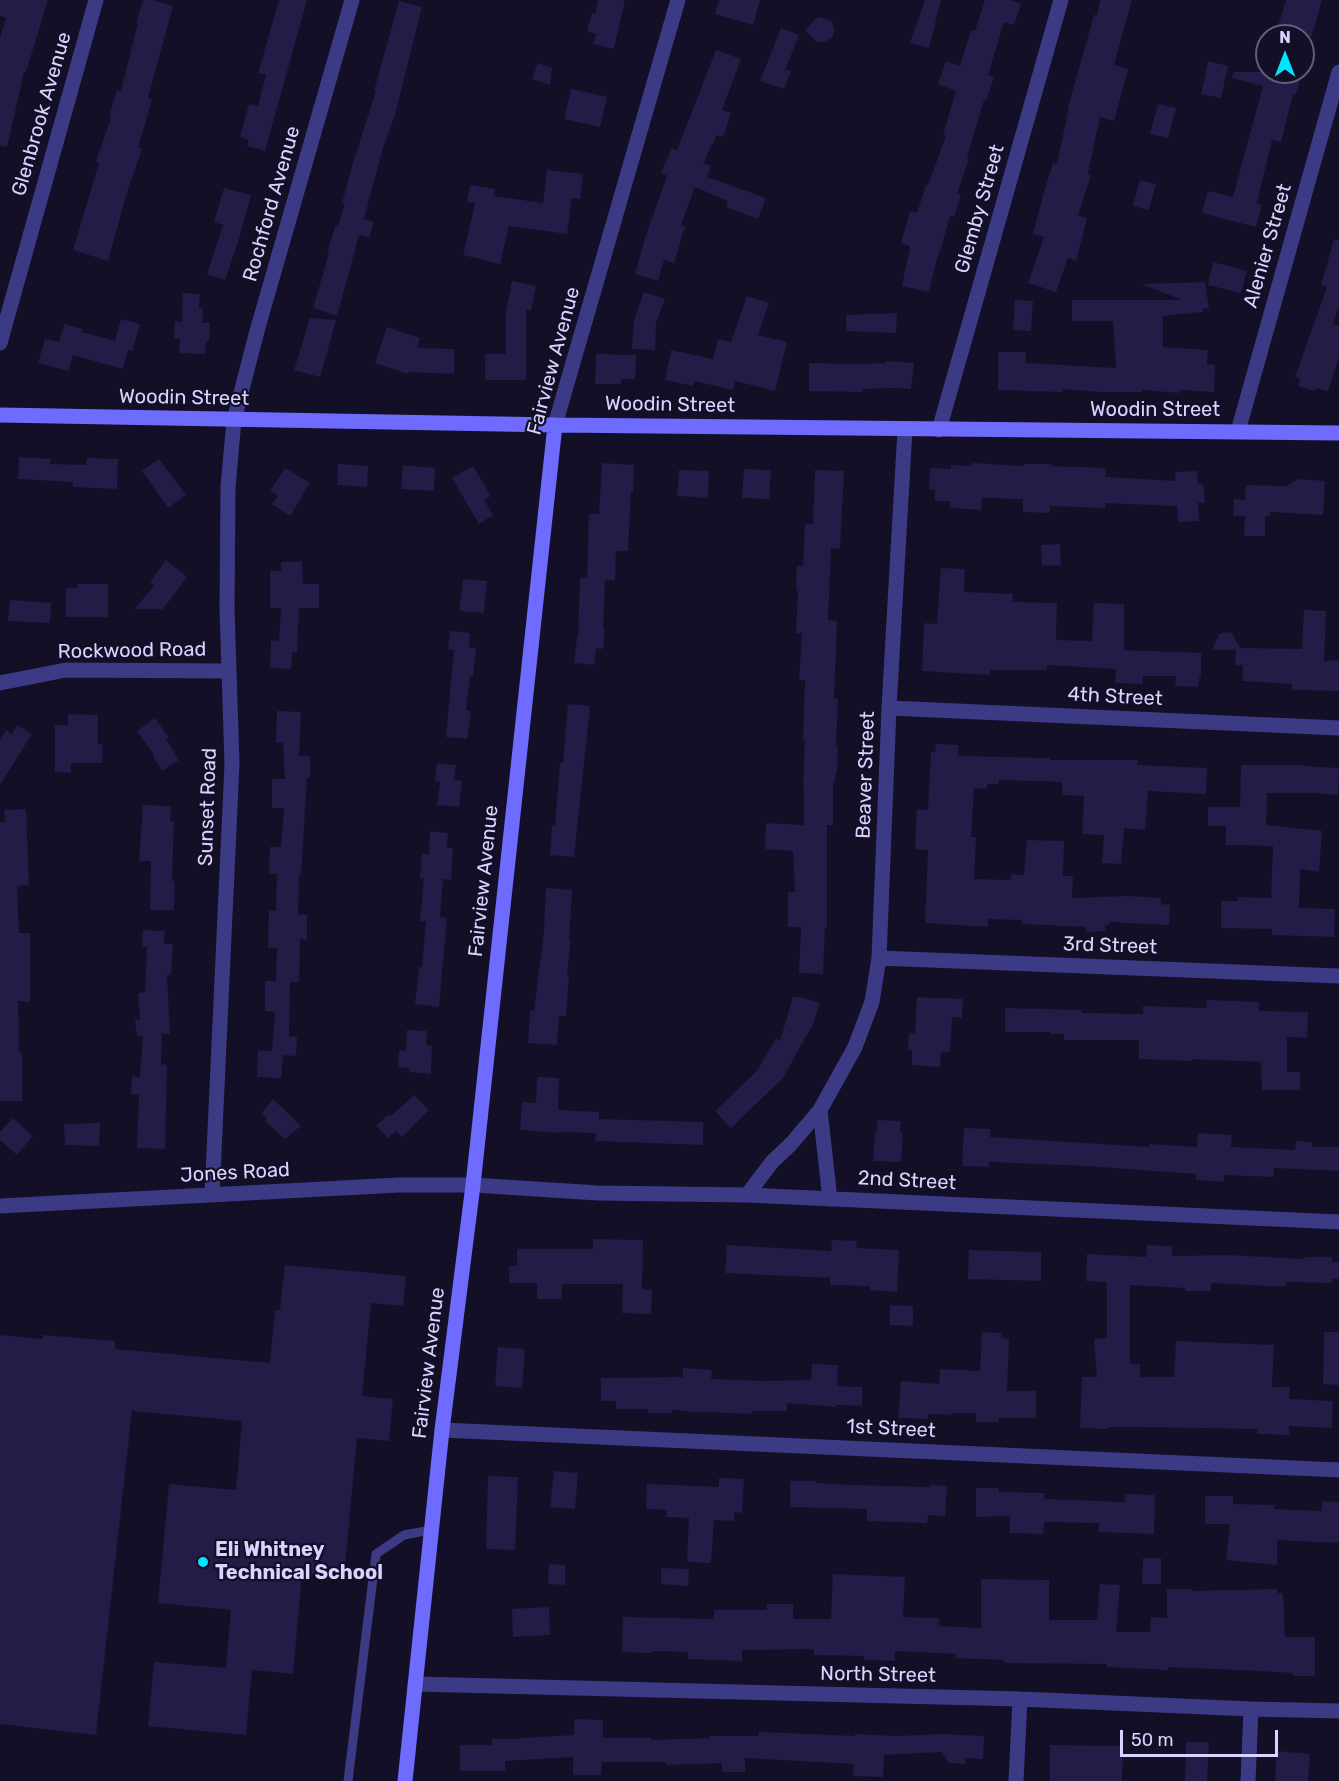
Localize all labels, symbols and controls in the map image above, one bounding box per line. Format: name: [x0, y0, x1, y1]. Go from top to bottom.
north arrow: [1255, 24, 1315, 84]
text: N: [1279, 28, 1291, 47]
street label: Glenbrook Avenue: [7, 29, 77, 199]
street label: Rochford Avenue: [238, 123, 306, 285]
street label: Glemby Street: [950, 142, 1010, 276]
street label: Alenier Street: [1239, 181, 1297, 311]
street label: Fairview Avenue: [523, 284, 585, 438]
street label: Woodin Street: [119, 385, 249, 411]
street label: Woodin Street: [605, 392, 735, 418]
street label: Woodin Street: [1090, 398, 1220, 422]
street label: Rockwood Road: [57, 638, 207, 664]
street label: 4th Street: [1067, 683, 1163, 711]
street label: Beaver Street: [852, 711, 880, 839]
street label: Sunset Road: [194, 748, 222, 866]
street label: Fairview Avenue: [464, 804, 504, 958]
street label: 3rd Street: [1063, 932, 1157, 960]
street label: Jones Road: [179, 1158, 291, 1188]
street label: 2nd Street: [857, 1166, 957, 1196]
street label: Fairview Avenue: [408, 1286, 450, 1440]
street label: 1st Street: [846, 1415, 936, 1443]
place label: Eli Whitney Technical School: [215, 1538, 383, 1585]
marker: Eli Whitney Technical School: [196, 1555, 210, 1569]
street label: North Street: [820, 1662, 936, 1688]
scale bar: [1123, 1718, 1280, 1756]
text: 50 m: [1131, 1729, 1174, 1751]

